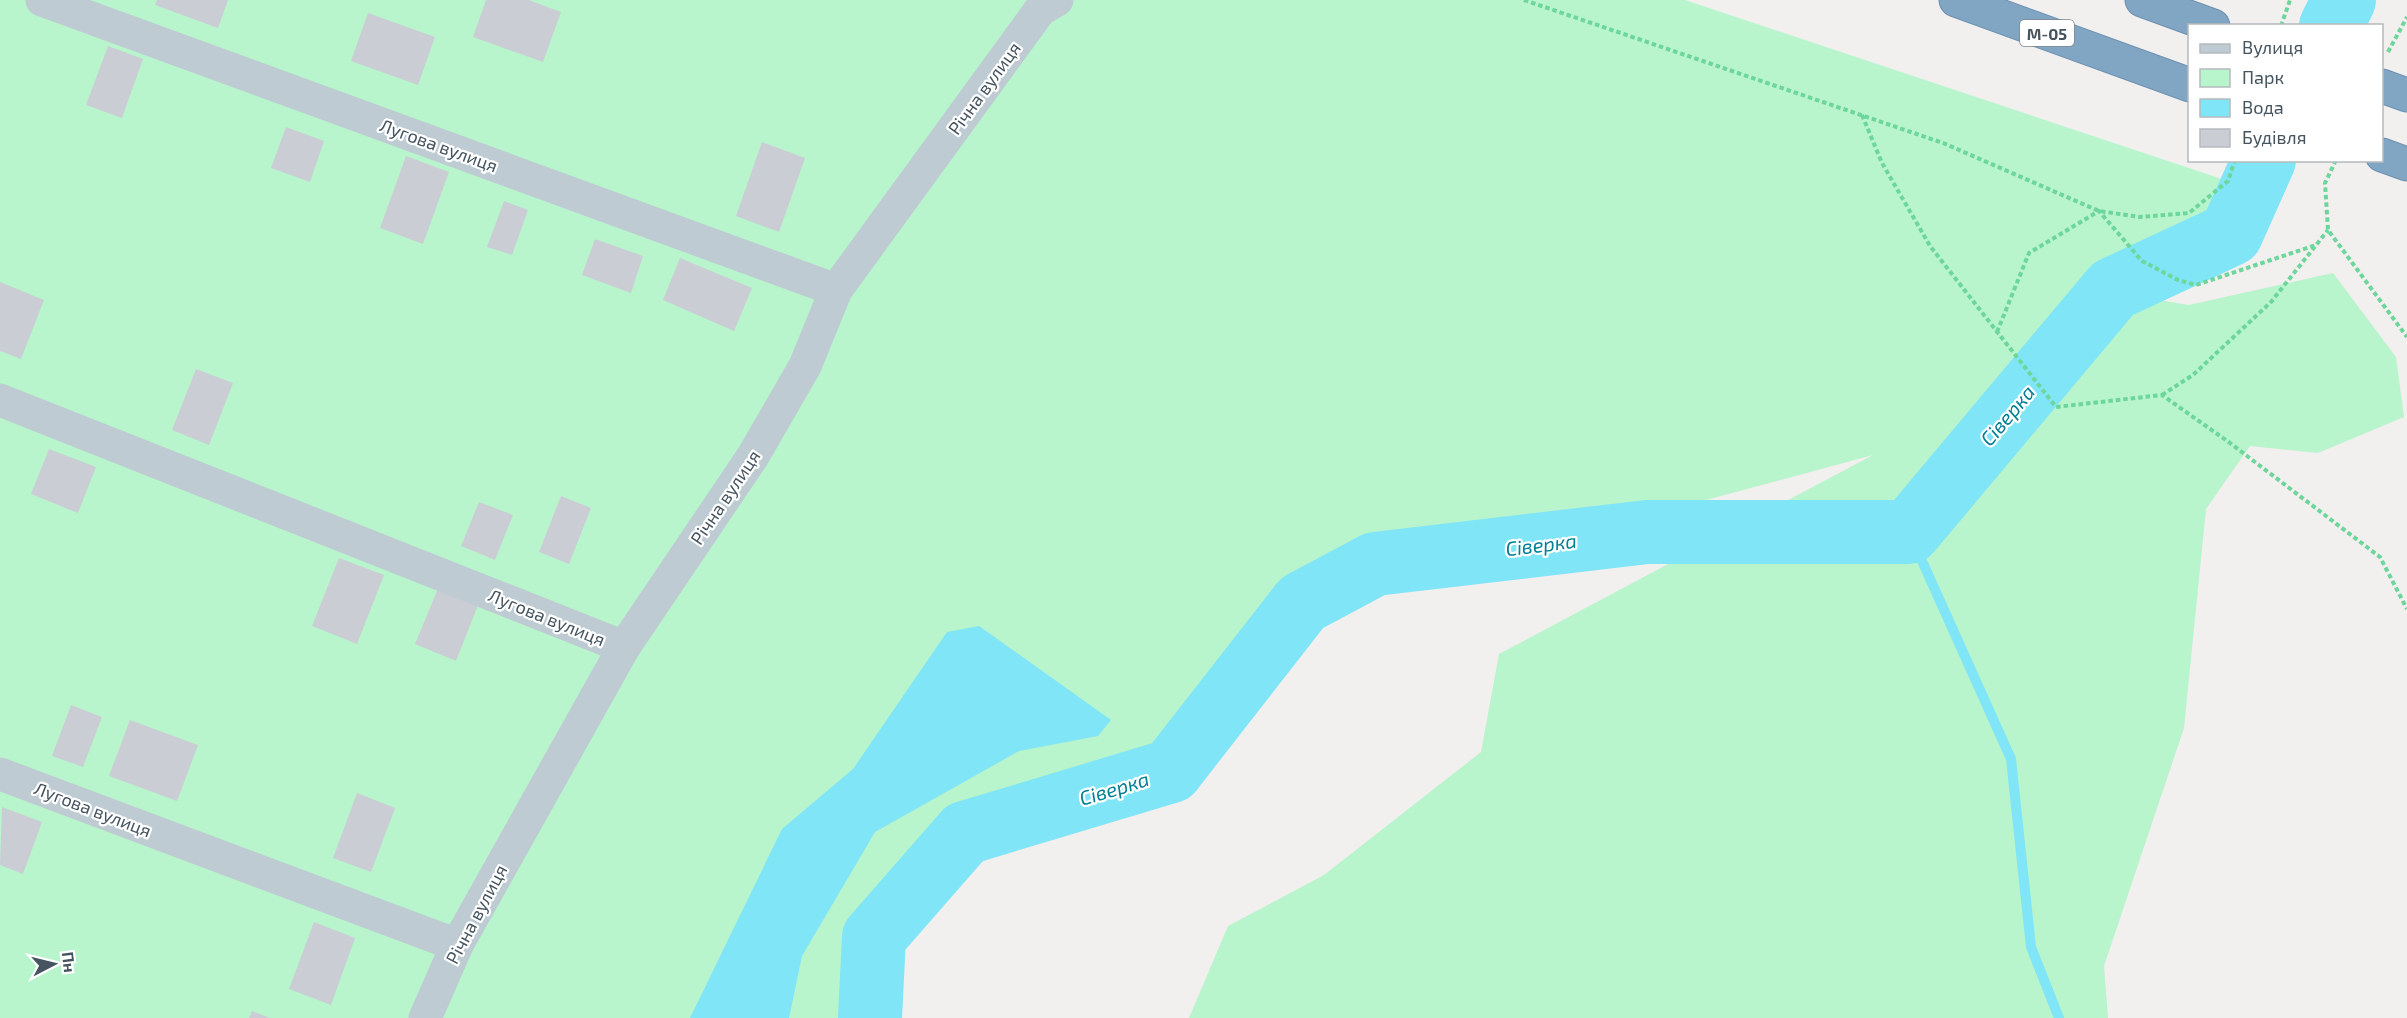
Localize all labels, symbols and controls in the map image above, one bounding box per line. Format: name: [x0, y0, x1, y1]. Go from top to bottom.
road number: М-05: [2020, 20, 2074, 46]
legend: [2188, 24, 2383, 162]
text: Вулиця: [2242, 36, 2303, 58]
street label: Річна вулиця: [943, 37, 1025, 139]
text: Парк: [2242, 66, 2284, 88]
text: Вода: [2242, 96, 2284, 118]
street label: Лугова вулиця: [377, 114, 501, 176]
text: Будівля: [2242, 126, 2306, 148]
water label: Сіверка: [1975, 380, 2039, 450]
street label: Річна вулиця: [685, 446, 765, 548]
water label: Сіверка: [1504, 528, 1578, 560]
street label: Лугова вулиця: [486, 584, 608, 650]
water label: Сіверка: [1076, 766, 1152, 810]
street label: Лугова вулиця: [31, 777, 155, 841]
street label: Річна вулиця: [441, 861, 511, 967]
north arrow: [24, 934, 84, 994]
text: Пн: [59, 951, 80, 974]

